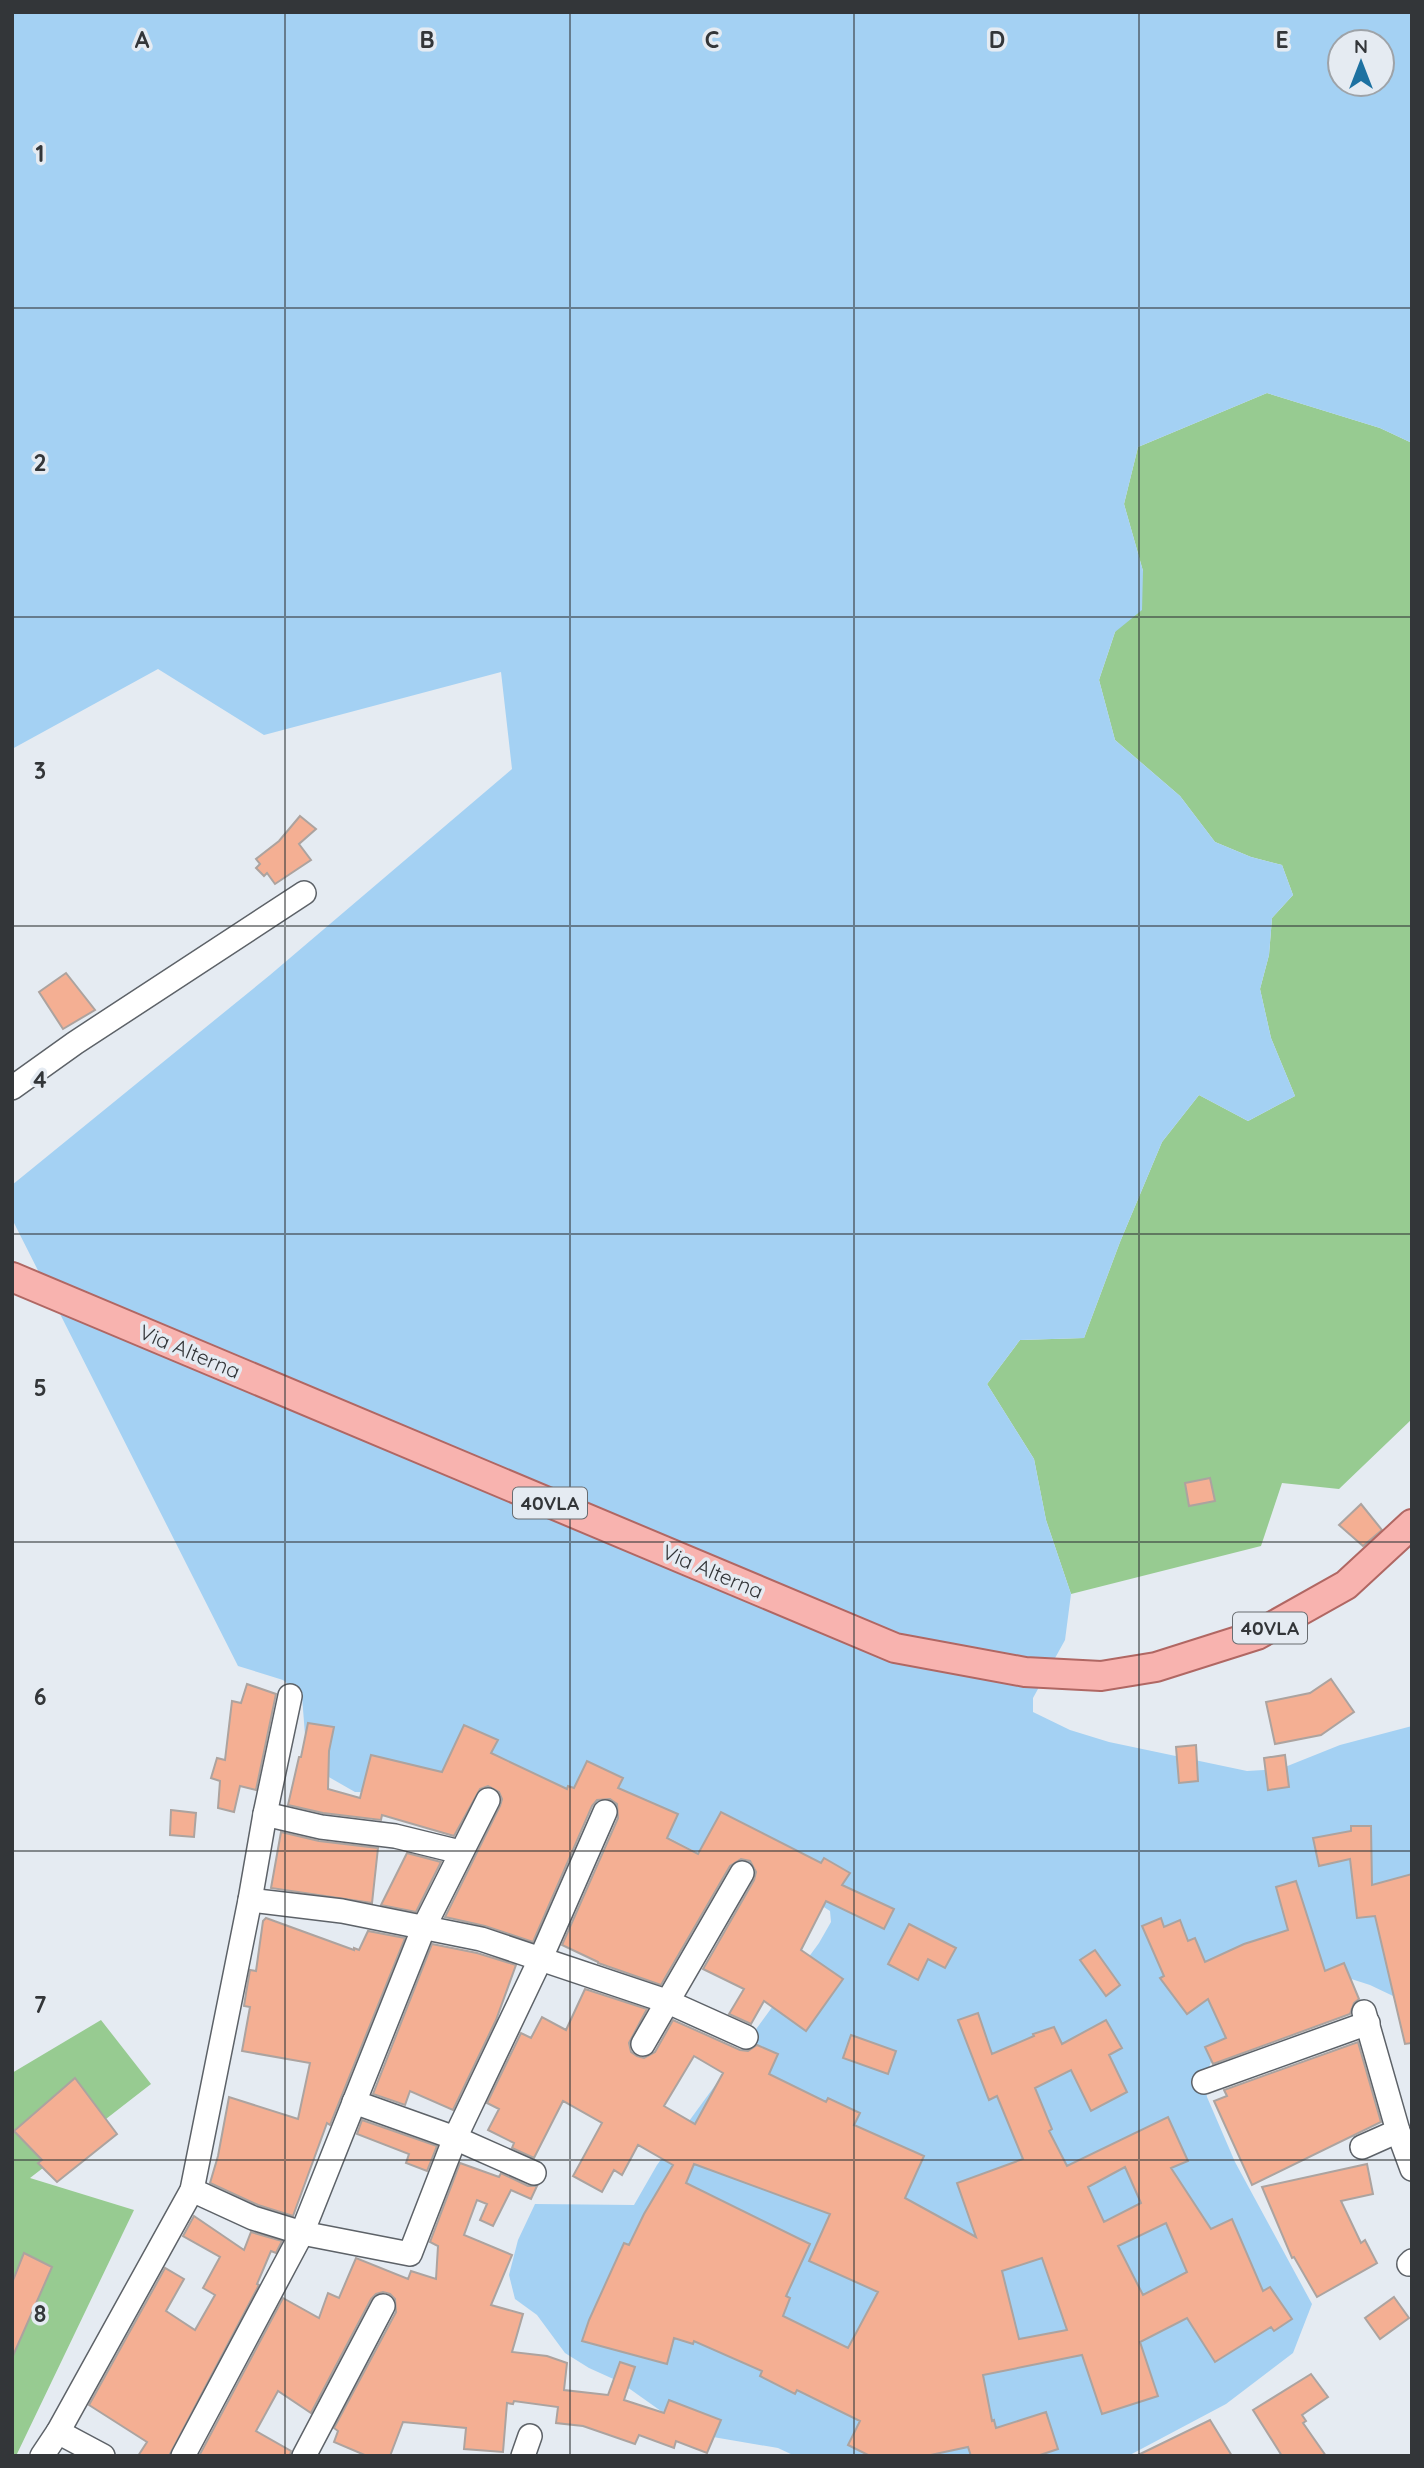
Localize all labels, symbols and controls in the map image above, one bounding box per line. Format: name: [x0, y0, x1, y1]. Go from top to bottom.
text: A: [135, 25, 150, 54]
text: B: [419, 25, 435, 54]
text: C: [705, 25, 719, 54]
text: D: [989, 25, 1005, 54]
text: E: [1275, 25, 1289, 54]
north arrow: [1326, 28, 1396, 98]
text: N: [1354, 34, 1368, 58]
text: 1: [36, 139, 44, 168]
text: 2: [33, 448, 47, 477]
text: 3: [34, 756, 46, 785]
text: 4: [33, 1065, 47, 1094]
street label: Via Alterna: [136, 1318, 244, 1384]
text: 5: [33, 1373, 47, 1402]
road number: 40VLA: [513, 1488, 587, 1518]
street label: Via Alterna: [659, 1538, 767, 1604]
road number: 40VLA: [1233, 1612, 1307, 1644]
text: 6: [34, 1682, 46, 1711]
text: 7: [34, 1990, 47, 2019]
text: 8: [34, 2299, 46, 2328]

